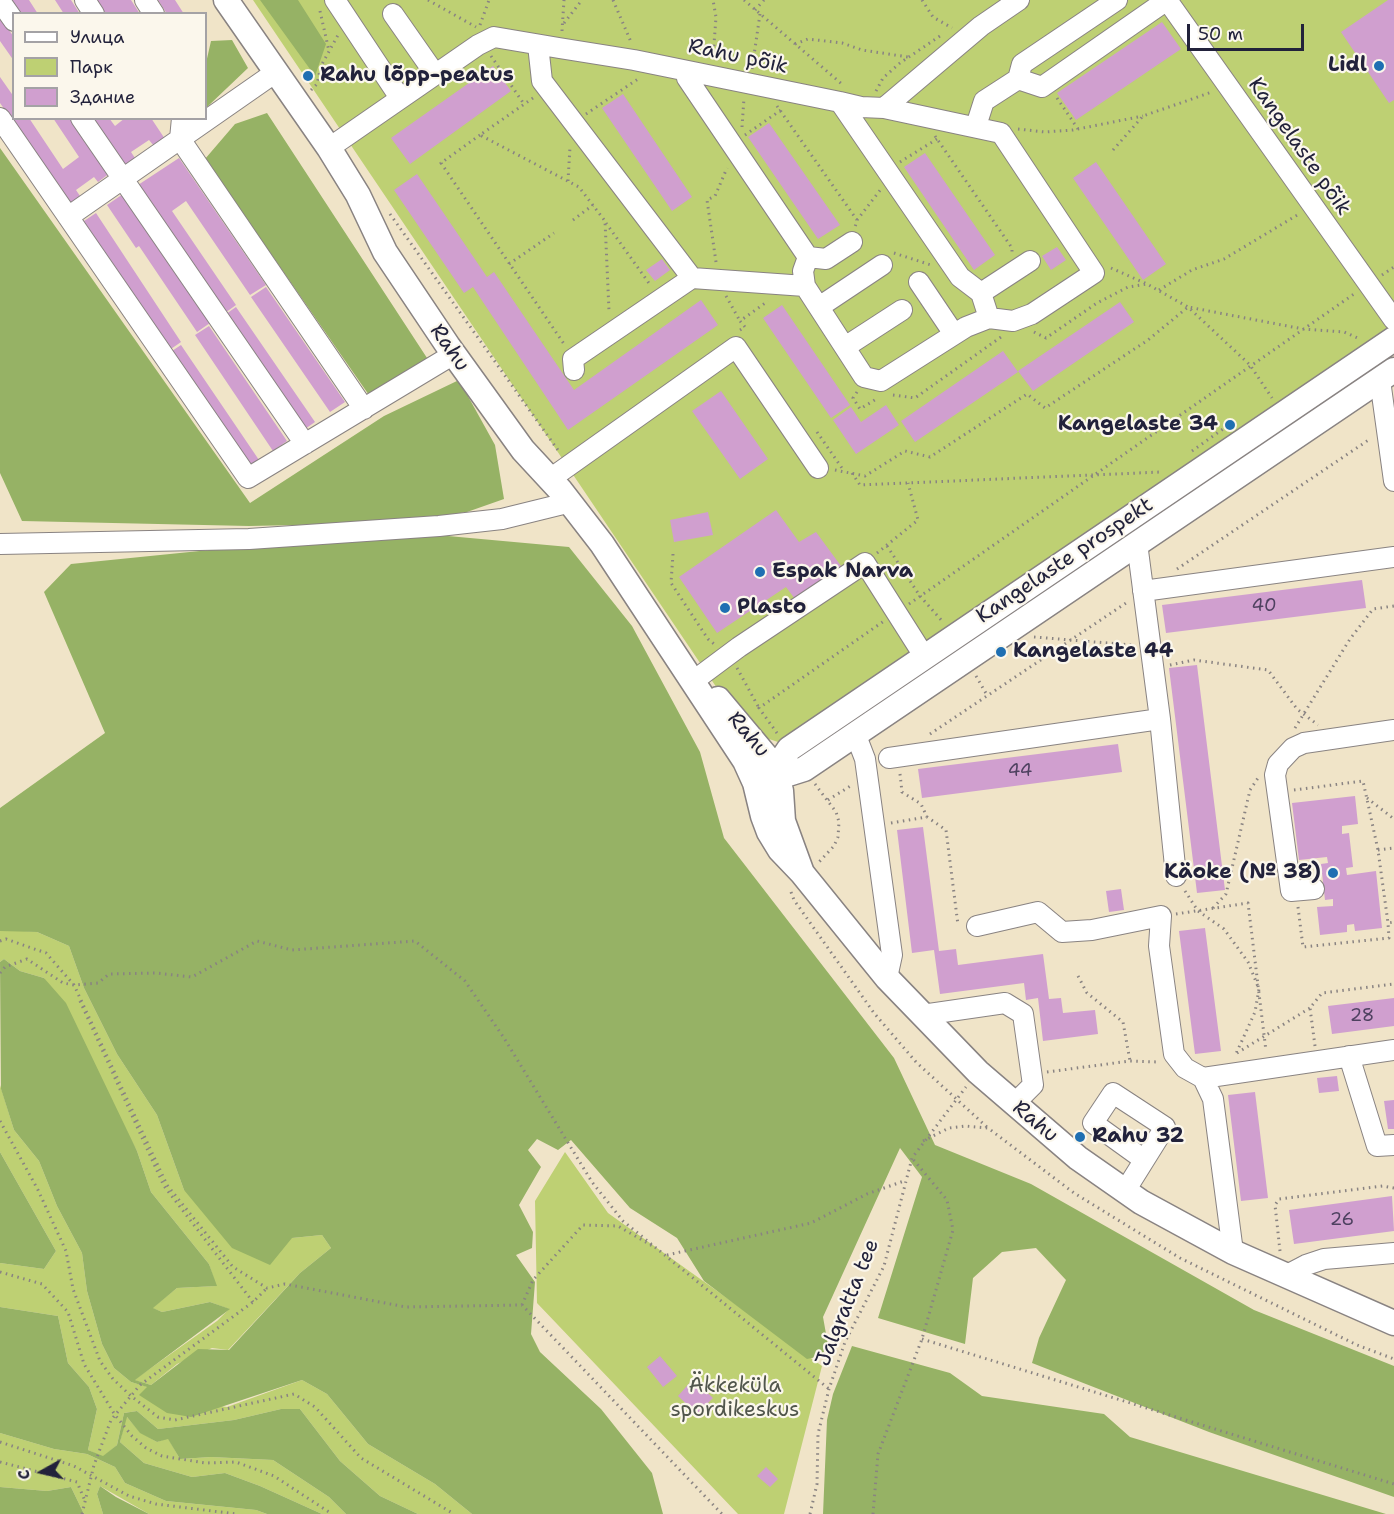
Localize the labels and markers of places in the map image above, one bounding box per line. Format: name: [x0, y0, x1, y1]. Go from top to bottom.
place label: Lidl: [1328, 53, 1367, 79]
marker: Lidl: [1372, 59, 1386, 73]
place label: Rahu lõpp-peatus: [320, 63, 514, 89]
marker: Rahu lõpp-peatus: [301, 69, 315, 83]
place label: Kangelaste 34: [1058, 412, 1218, 438]
marker: Kangelaste 34: [1223, 418, 1237, 432]
place label: Espak Narva: [772, 559, 913, 585]
marker: Espak Narva: [753, 565, 767, 579]
place label: Plasto: [737, 595, 806, 621]
marker: Plasto: [718, 601, 732, 615]
place label: Kangelaste 44: [1013, 639, 1173, 665]
marker: Kangelaste 44: [994, 645, 1008, 659]
place label: Käoke (№ 38): [1164, 860, 1321, 886]
marker: Käoke (№ 38): [1326, 866, 1340, 880]
place label: Rahu 32: [1092, 1124, 1184, 1150]
marker: Rahu 32: [1073, 1130, 1087, 1144]

